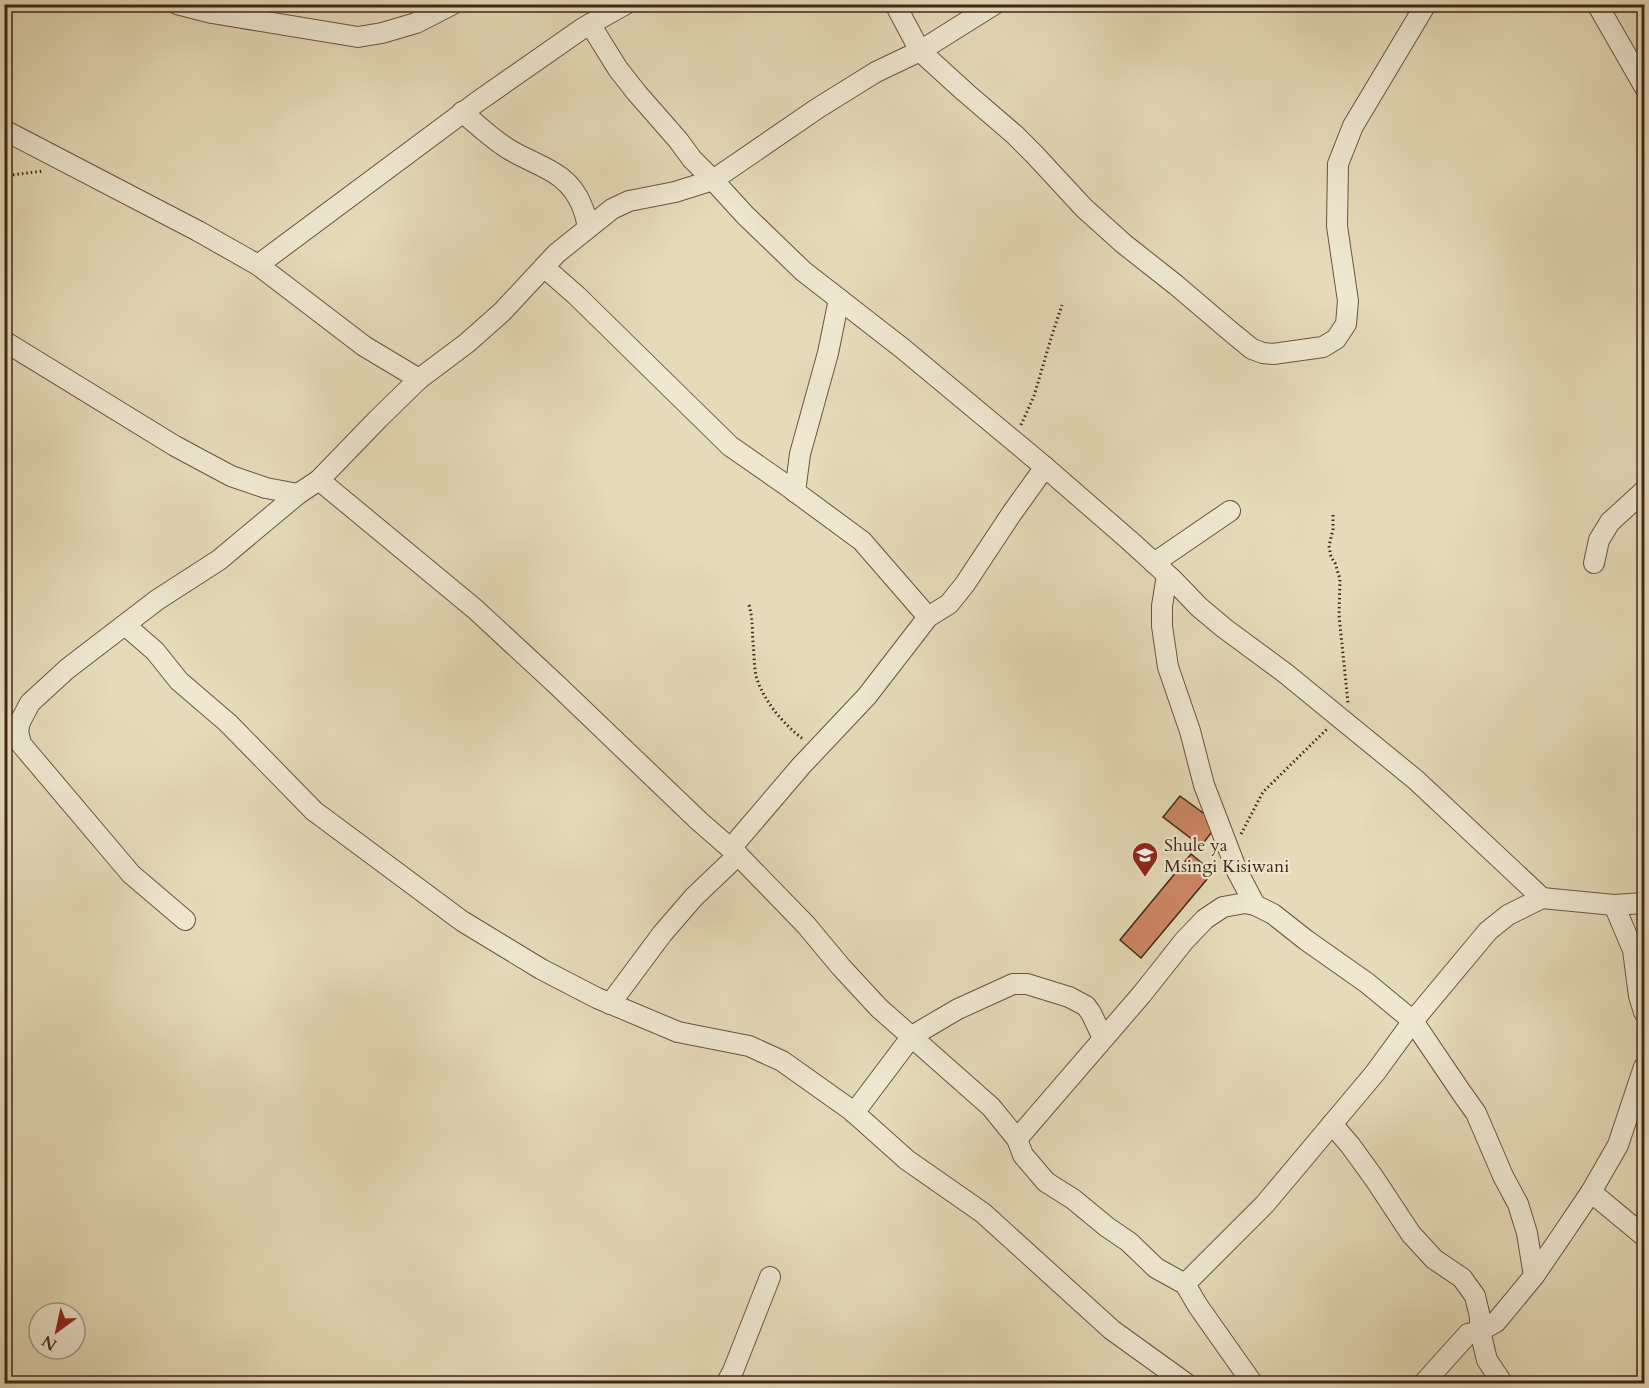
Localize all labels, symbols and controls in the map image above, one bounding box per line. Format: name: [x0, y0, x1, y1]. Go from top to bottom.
place label: Shule ya Msingi Kisiwani: [1164, 833, 1289, 879]
school or university icon: Shule ya Msingi Kisiwani: [1130, 840, 1160, 878]
north arrow: [27, 1301, 87, 1361]
text: N: [37, 1330, 61, 1356]

